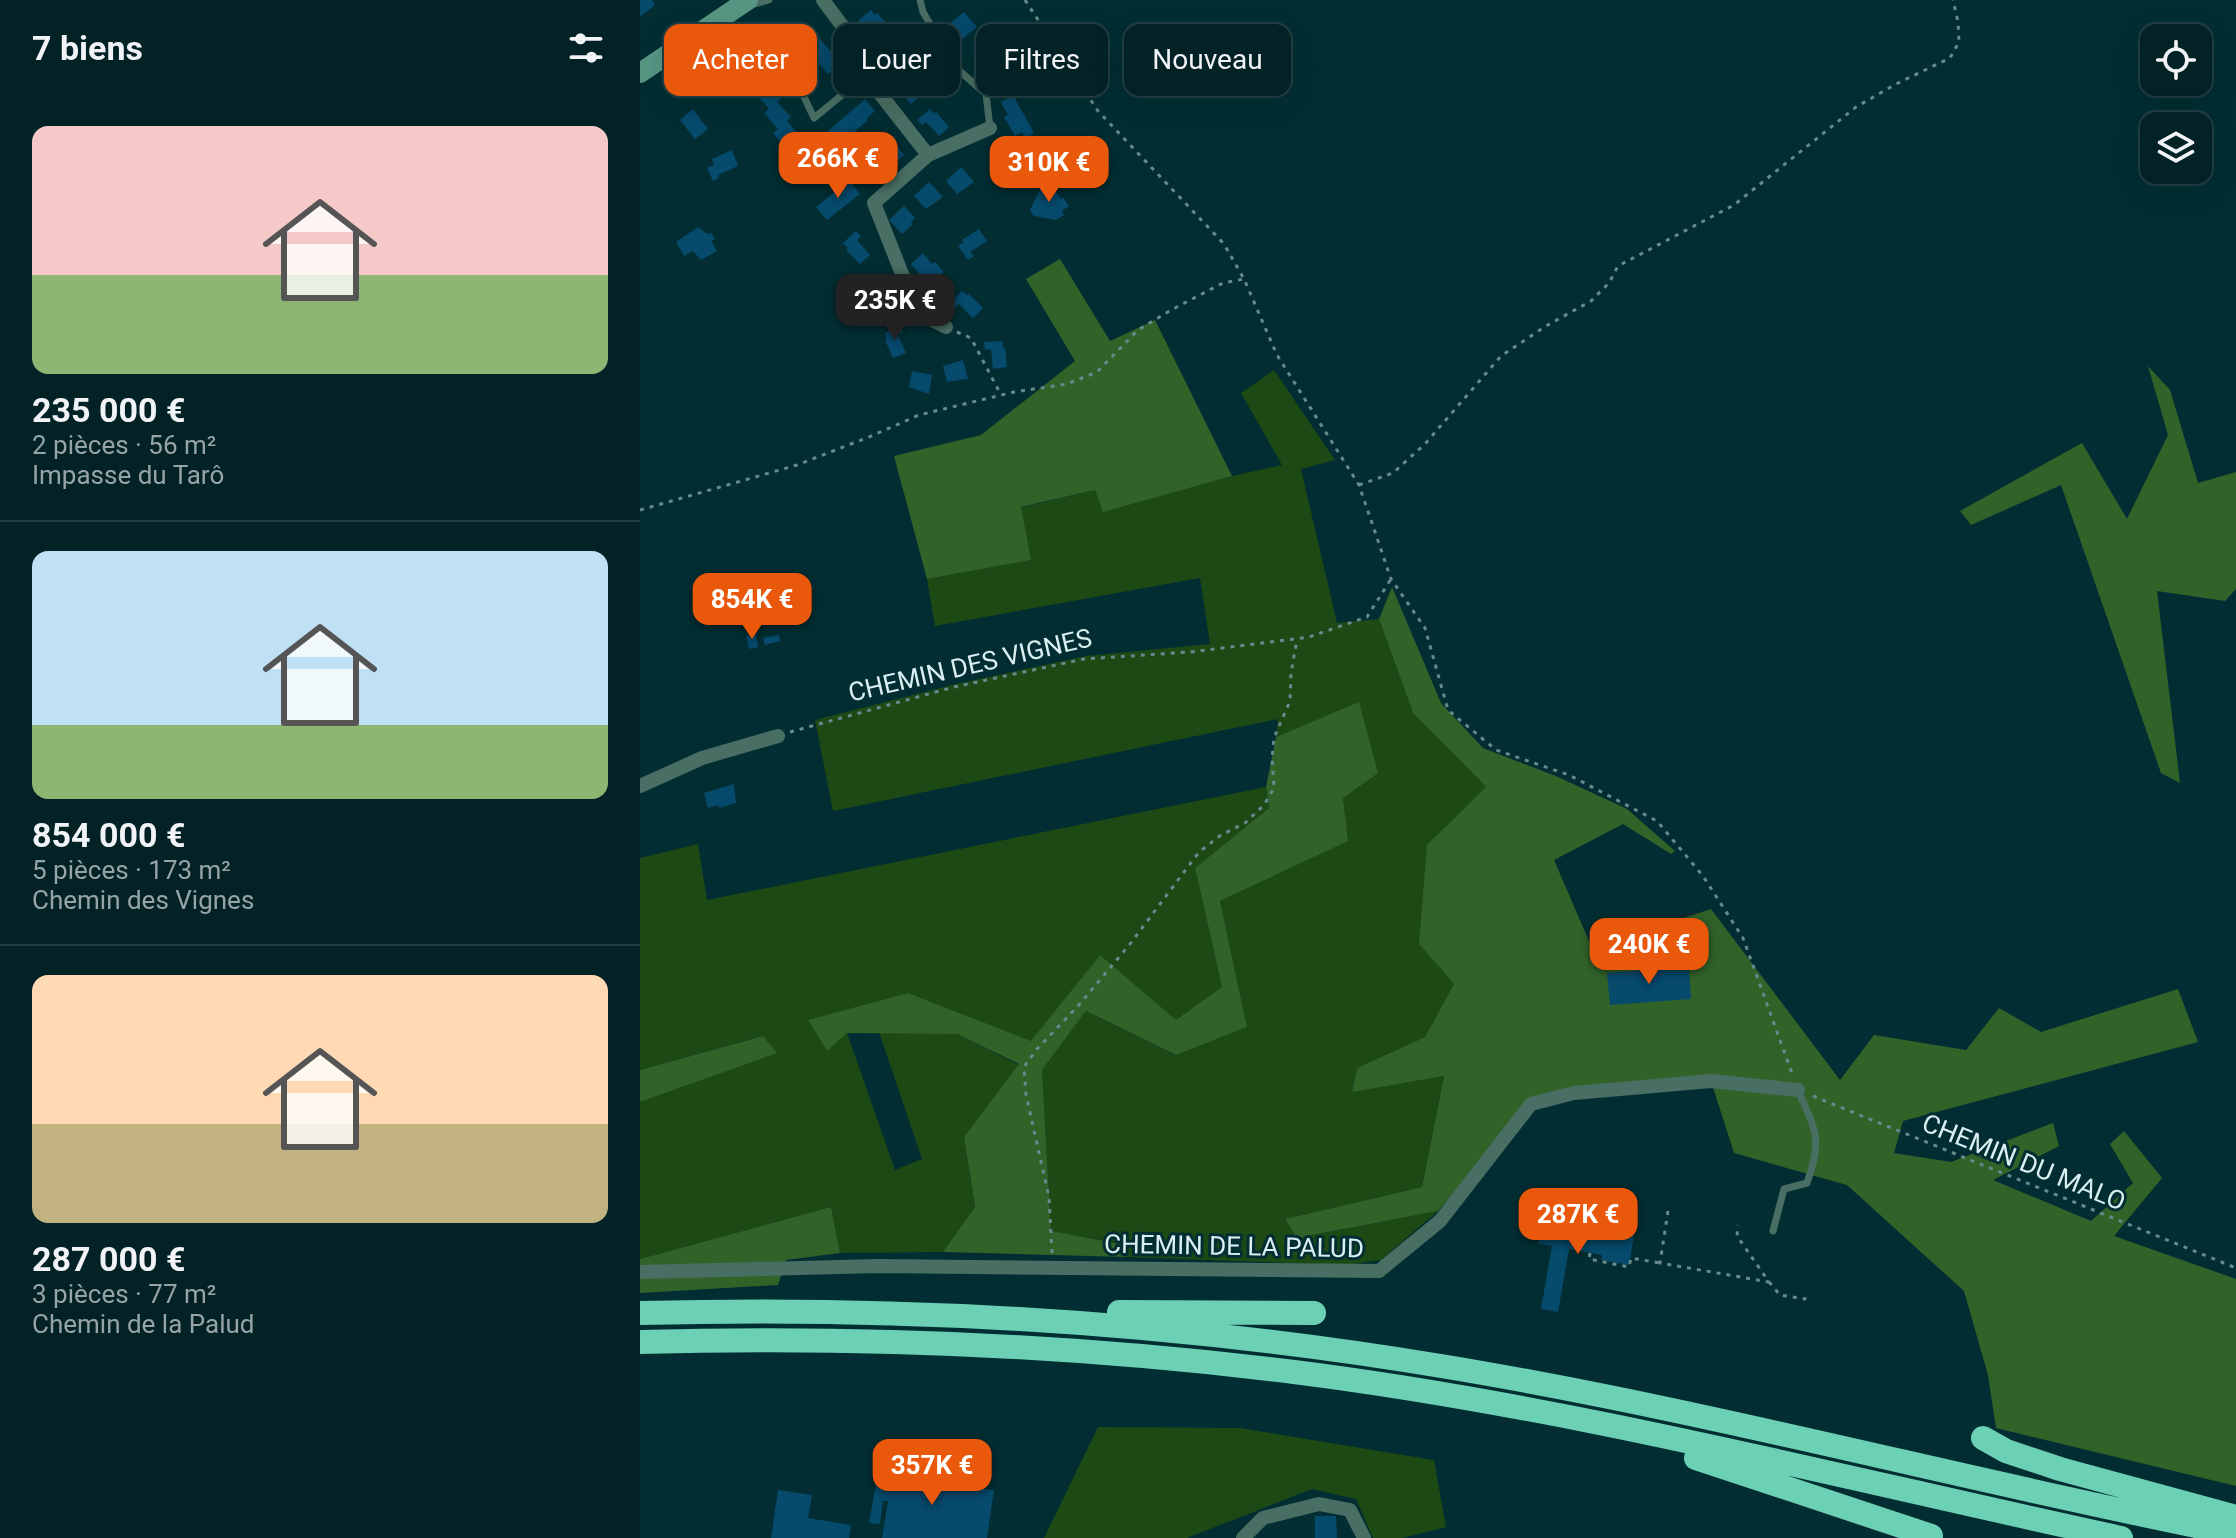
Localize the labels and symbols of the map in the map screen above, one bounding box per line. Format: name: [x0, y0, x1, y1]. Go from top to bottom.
pin: 266K €: [773, 132, 903, 200]
pin: 310K €: [984, 136, 1114, 204]
pin: 235K €: [830, 274, 960, 342]
pin: 854K €: [687, 573, 817, 641]
street label: CHEMIN DES VIGNES: [845, 622, 1095, 708]
pin: 240K €: [1584, 918, 1714, 986]
street label: CHEMIN DU MALO: [1918, 1108, 2130, 1216]
pin: 287K €: [1513, 1188, 1643, 1256]
street label: CHEMIN DE LA PALUD: [1104, 1229, 1364, 1263]
pin: 357K €: [867, 1439, 997, 1507]

